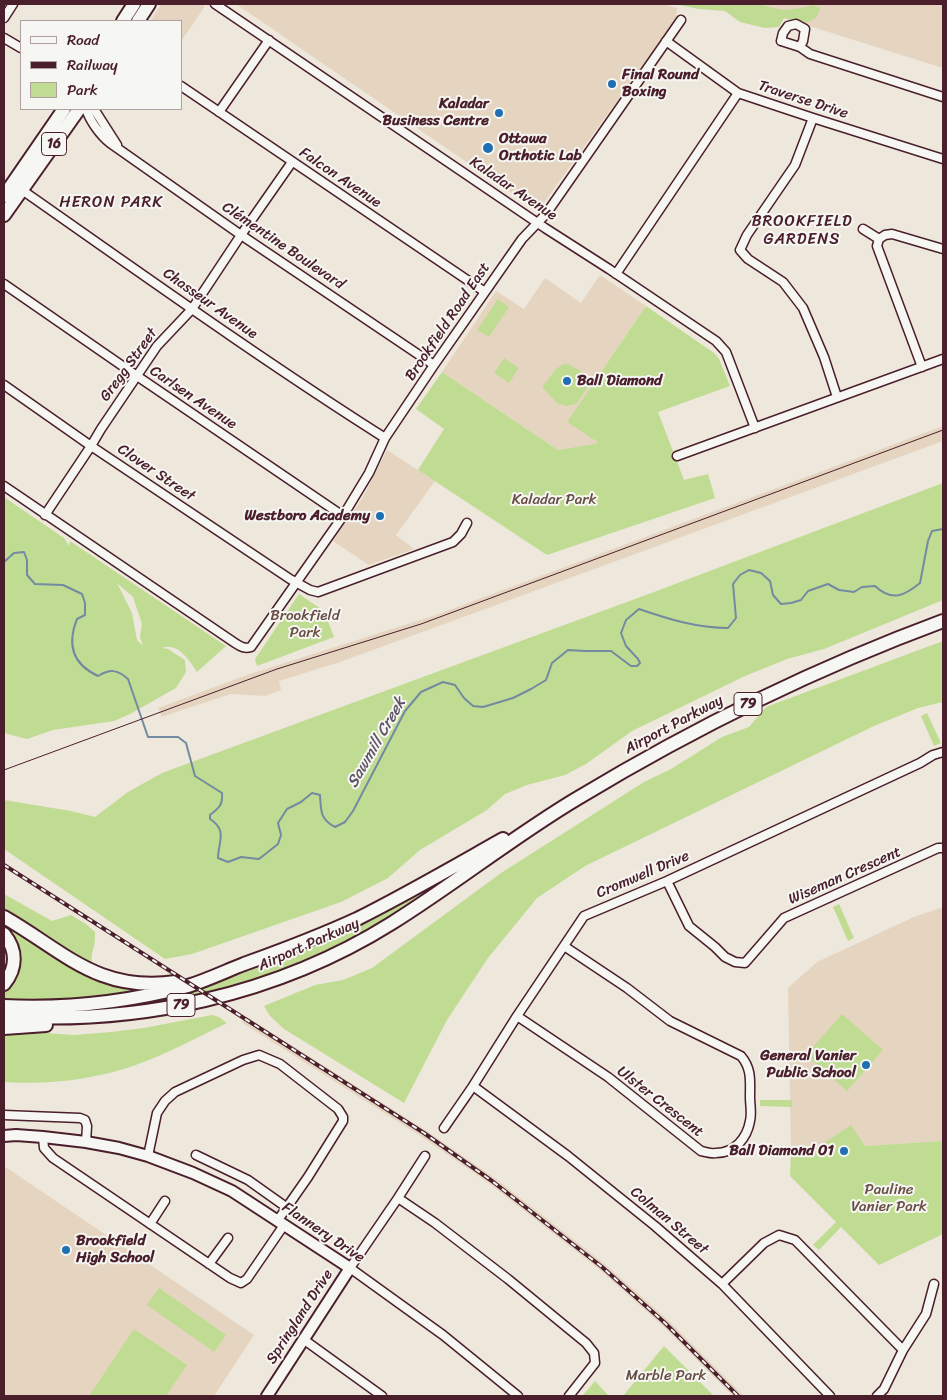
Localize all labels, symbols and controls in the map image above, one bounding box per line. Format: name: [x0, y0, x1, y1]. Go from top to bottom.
legend: [20, 20, 182, 110]
text: Road: [67, 27, 99, 53]
text: Railway: [67, 52, 118, 78]
place label: Final Round Boxing: [622, 66, 699, 101]
text: Park: [67, 77, 98, 103]
street label: Traverse Drive: [756, 77, 850, 123]
marker: Final Round Boxing: [606, 78, 618, 90]
place label: Kaladar Business Centre: [383, 95, 489, 130]
marker: Kaladar Business Centre: [493, 107, 505, 119]
place label: Ottawa Orthotic Lab: [499, 130, 582, 165]
road number: 16: [42, 132, 66, 156]
marker: Ottawa Orthotic Lab: [481, 141, 495, 155]
street label: Falcon Avenue: [296, 144, 384, 212]
street label: Kaladar Avenue: [466, 153, 560, 225]
district label: HERON PARK: [58, 193, 164, 213]
street label: Clémentine Boulevard: [218, 198, 348, 294]
district label: BROOKFIELD GARDENS: [751, 212, 853, 250]
street label: Brookfield Road East: [402, 260, 494, 384]
street label: Chasseur Avenue: [159, 265, 261, 343]
street label: Gregg Street: [96, 325, 162, 405]
street label: Carlsen Avenue: [146, 362, 240, 434]
place label: Ball Diamond: [577, 372, 662, 390]
marker: Ball Diamond: [561, 375, 573, 387]
street label: Clover Street: [114, 440, 198, 506]
park label: Kaladar Park: [512, 491, 596, 509]
place label: Westboro Academy: [244, 507, 370, 525]
marker: Westboro Academy: [374, 510, 386, 522]
park label: Brookfield Park: [270, 607, 340, 642]
street label: Airport Parkway: [622, 692, 726, 758]
road number: 79: [734, 692, 762, 716]
water label: Sawmill Creek: [344, 695, 410, 791]
street label: Wiseman Crescent: [786, 843, 904, 909]
street label: Cromwell Drive: [594, 847, 692, 903]
street label: Airport Parkway: [256, 915, 362, 975]
road number: 79: [167, 994, 195, 1016]
place label: General Vanier Public School: [760, 1047, 856, 1082]
marker: General Vanier Public School: [860, 1059, 872, 1071]
street label: Ulster Crescent: [613, 1063, 707, 1141]
place label: Ball Diamond 01: [729, 1142, 834, 1160]
marker: Ball Diamond 01: [838, 1145, 850, 1157]
park label: Pauline Vanier Park: [851, 1181, 927, 1216]
street label: Colman Street: [626, 1183, 712, 1259]
street label: Flannery Drive: [278, 1199, 368, 1267]
place label: Brookfield High School: [76, 1232, 154, 1267]
marker: Brookfield High School: [60, 1244, 72, 1256]
street label: Springland Drive: [263, 1266, 337, 1368]
park label: Marble Park: [626, 1367, 706, 1385]

